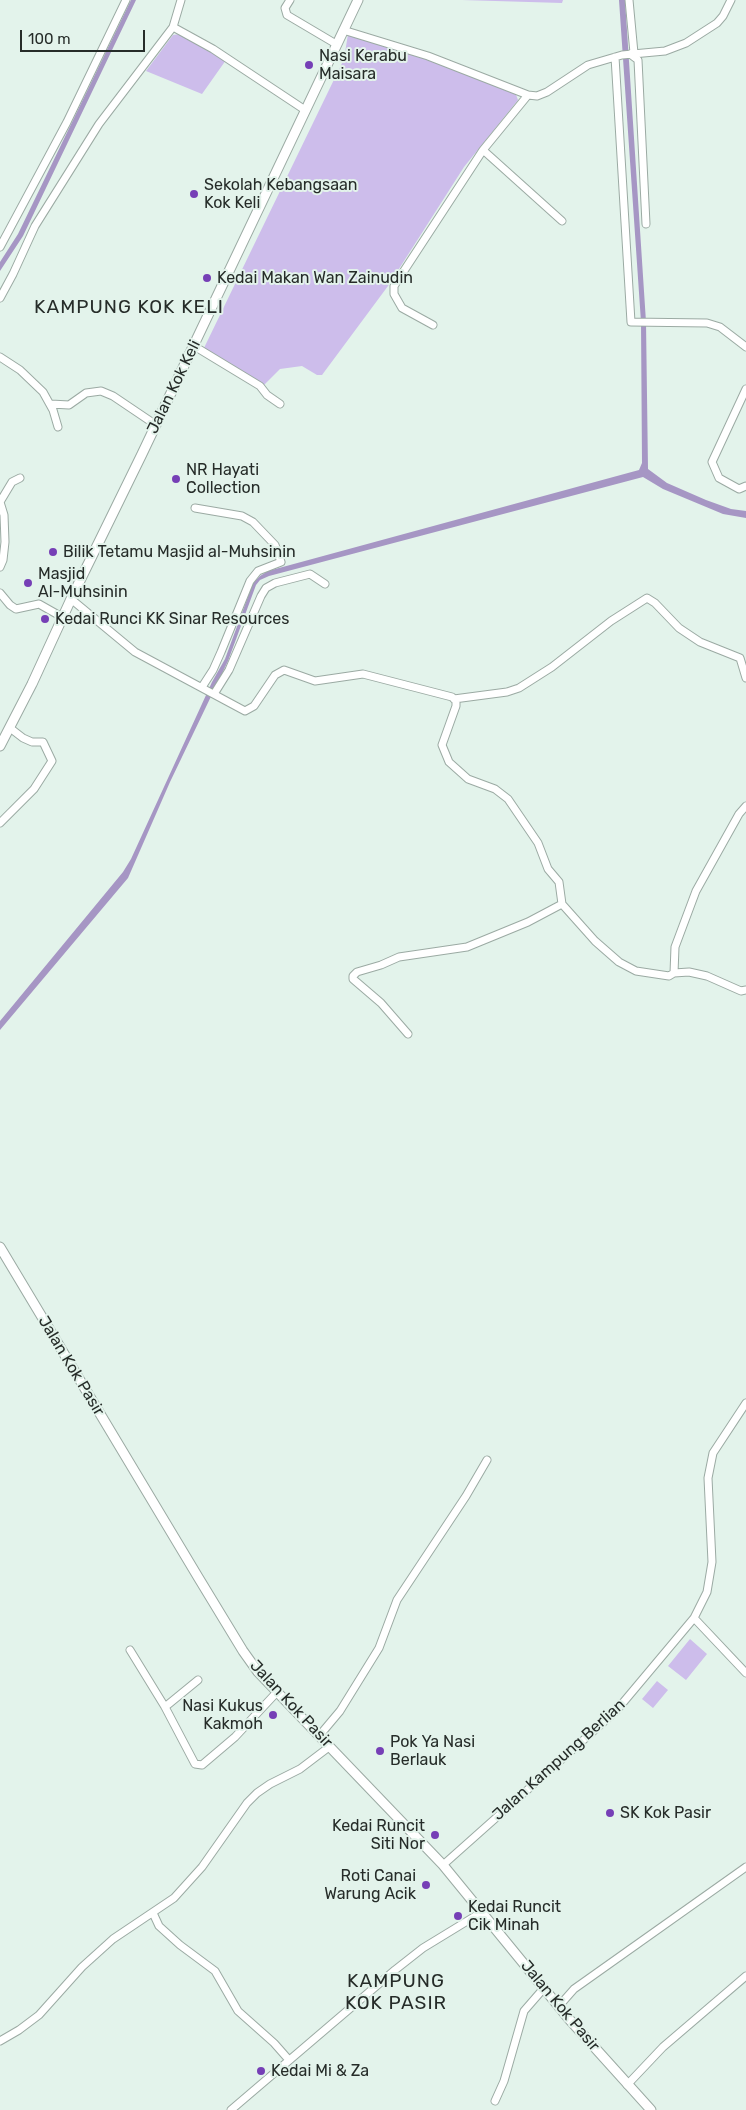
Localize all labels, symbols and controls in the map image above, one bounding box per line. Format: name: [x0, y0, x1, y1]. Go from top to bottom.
scale bar: [22, 20, 148, 52]
text: 100 m: [28, 30, 70, 48]
place label: Nasi Kerabu Maisara: [319, 46, 407, 84]
marker: Nasi Kerabu Maisara: [303, 59, 315, 71]
place label: Sekolah Kebangsaan Kok Keli: [204, 175, 358, 213]
marker: Sekolah Kebangsaan Kok Keli: [188, 188, 200, 200]
place label: Kedai Makan Wan Zainudin: [217, 268, 413, 288]
marker: Kedai Makan Wan Zainudin: [201, 272, 213, 284]
district label: KAMPUNG KOK KELI: [32, 297, 226, 319]
street label: Jalan Kok Keli: [143, 337, 205, 437]
place label: NR Hayati Collection: [186, 460, 260, 498]
marker: NR Hayati Collection: [170, 473, 182, 485]
place label: Bilik Tetamu Masjid al-Muhsinin: [63, 542, 296, 562]
marker: Bilik Tetamu Masjid al-Muhsinin: [47, 546, 59, 558]
place label: Masjid Al-Muhsinin: [38, 564, 128, 602]
marker: Masjid Al-Muhsinin: [22, 577, 34, 589]
place label: Kedai Runci KK Sinar Resources: [55, 609, 289, 629]
marker: Kedai Runci KK Sinar Resources: [39, 613, 51, 625]
street label: Jalan Kok Pasir: [34, 1313, 108, 1419]
street label: Jalan Kok Pasir: [246, 1656, 336, 1752]
street label: Jalan Kampung Berlian: [489, 1695, 629, 1825]
place label: Nasi Kukus Kakmoh: [182, 1696, 263, 1734]
marker: Nasi Kukus Kakmoh: [267, 1709, 279, 1721]
place label: Pok Ya Nasi Berlauk: [390, 1732, 475, 1770]
marker: Pok Ya Nasi Berlauk: [374, 1745, 386, 1757]
place label: SK Kok Pasir: [620, 1803, 711, 1823]
marker: SK Kok Pasir: [604, 1807, 616, 1819]
place label: Kedai Runcit Siti Nor: [332, 1816, 425, 1854]
marker: Kedai Runcit Siti Nor: [429, 1829, 441, 1841]
place label: Roti Canai Warung Acik: [324, 1866, 416, 1904]
marker: Roti Canai Warung Acik: [420, 1879, 432, 1891]
place label: Kedai Runcit Cik Minah: [468, 1897, 561, 1935]
marker: Kedai Runcit Cik Minah: [452, 1910, 464, 1922]
street label: Jalan Kok Pasir: [516, 1957, 604, 2055]
district label: KAMPUNG KOK PASIR: [344, 1971, 448, 2015]
place label: Kedai Mi & Za: [271, 2061, 369, 2081]
marker: Kedai Mi & Za: [255, 2065, 267, 2077]

